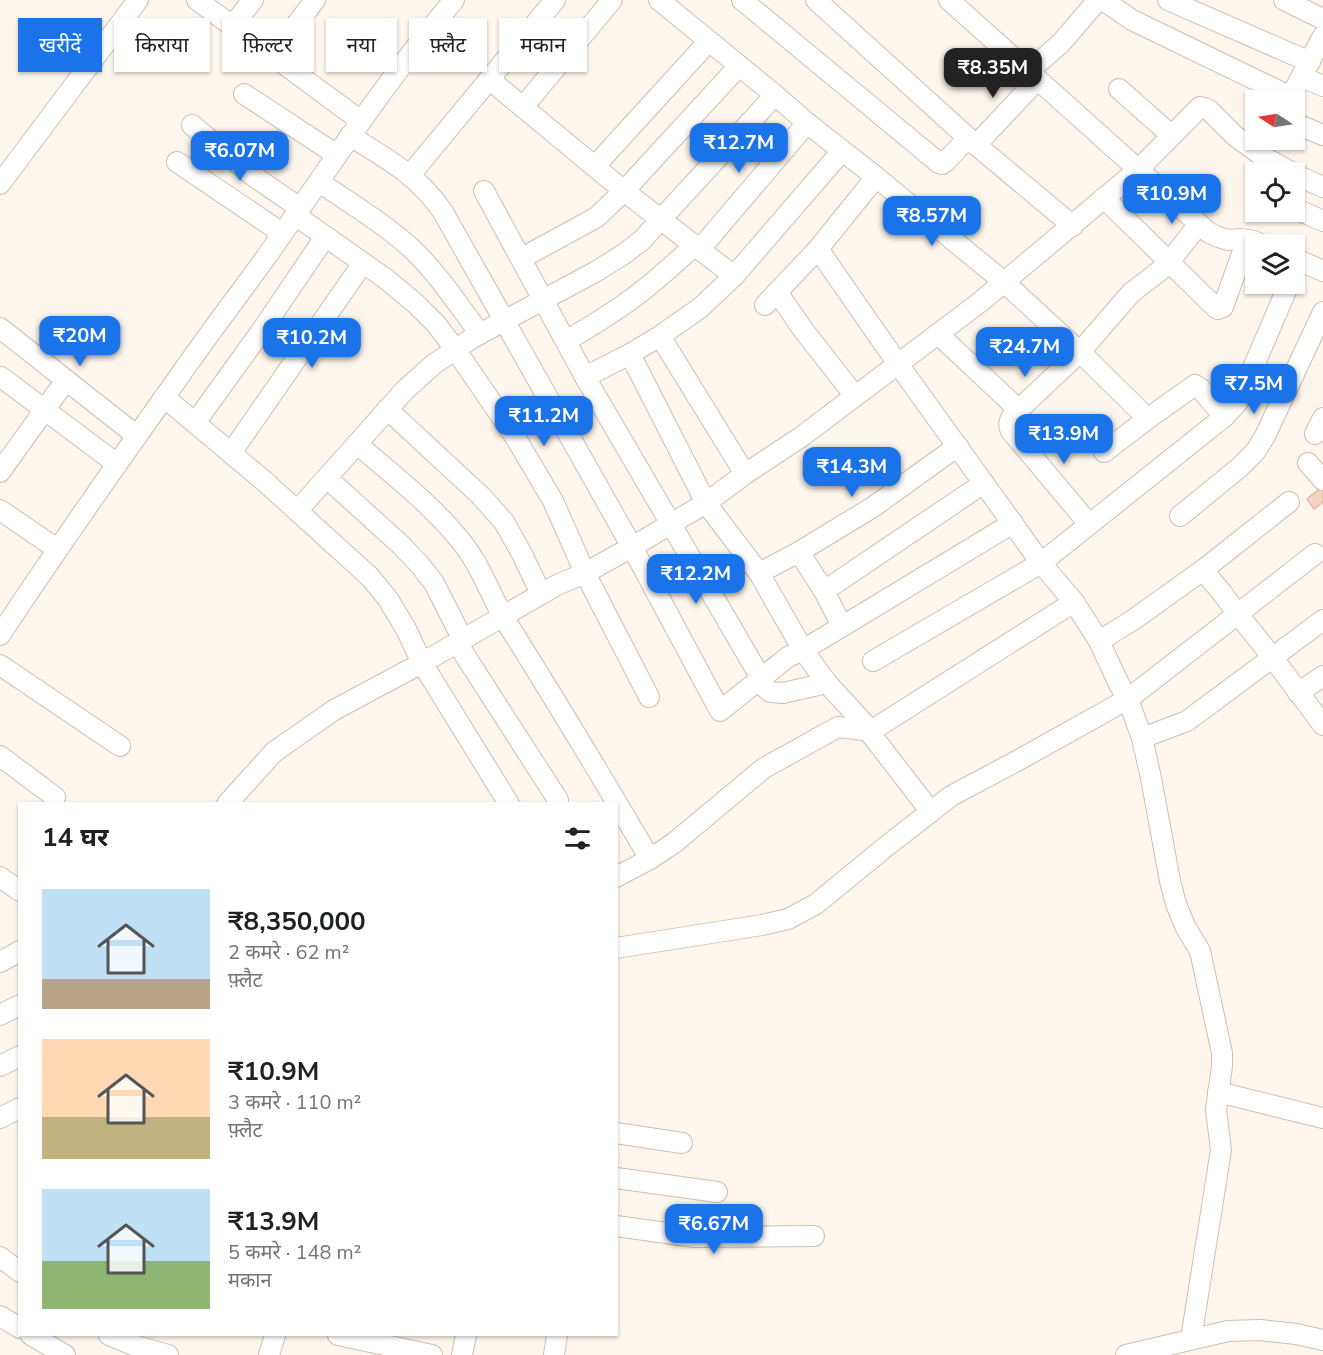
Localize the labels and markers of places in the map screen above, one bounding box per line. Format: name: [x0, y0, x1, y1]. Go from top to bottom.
pin: ₹8.35M: [944, 48, 1042, 99]
pin: ₹12.7M: [690, 123, 788, 174]
pin: ₹6.07M: [191, 131, 289, 182]
pin: ₹10.9M: [1123, 174, 1221, 225]
pin: ₹8.57M: [883, 196, 981, 247]
pin: ₹20M: [44, 316, 116, 367]
pin: ₹10.2M: [263, 318, 361, 369]
pin: ₹24.7M: [976, 327, 1074, 378]
pin: ₹7.5M: [1212, 364, 1296, 415]
pin: ₹11.2M: [495, 396, 593, 447]
pin: ₹13.9M: [1015, 414, 1113, 465]
pin: ₹14.3M: [803, 447, 901, 498]
pin: ₹12.2M: [647, 554, 745, 605]
pin: ₹6.67M: [665, 1204, 763, 1255]

